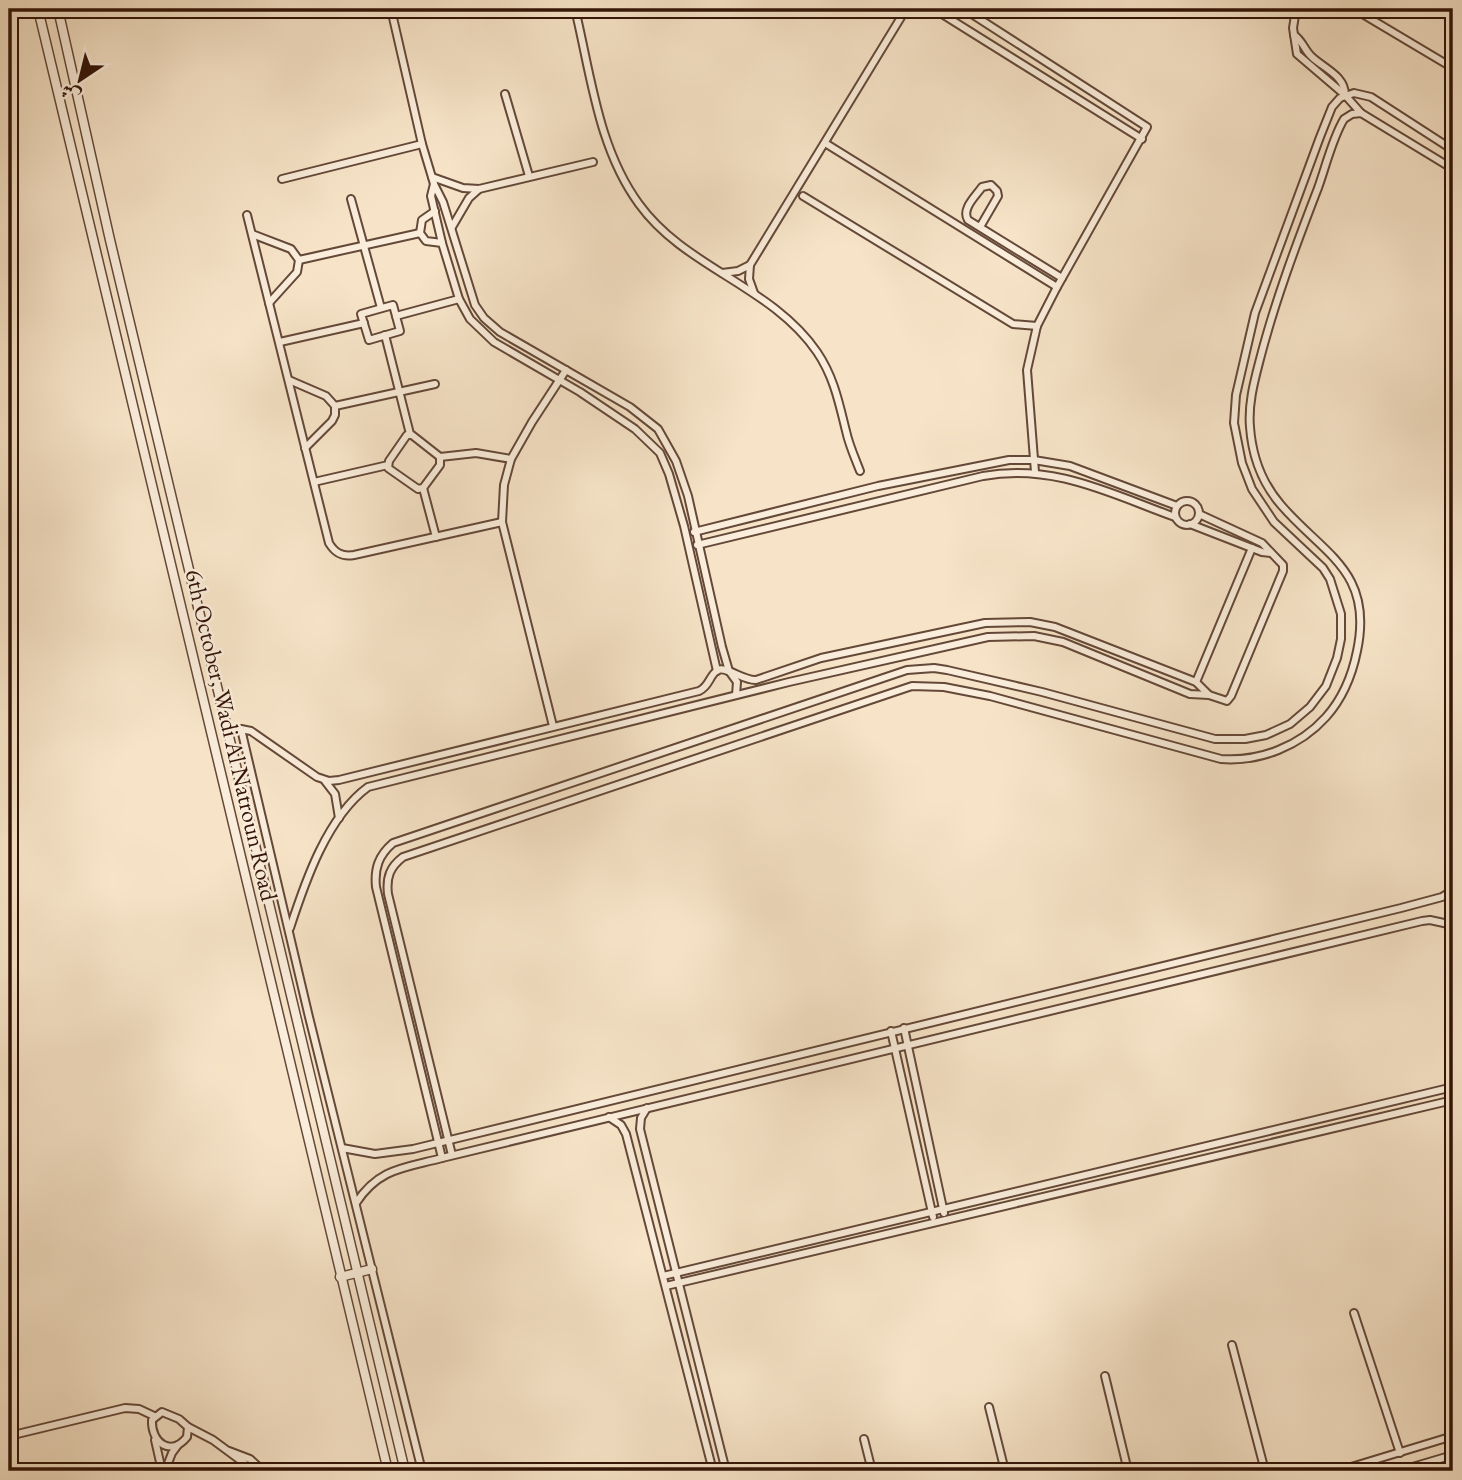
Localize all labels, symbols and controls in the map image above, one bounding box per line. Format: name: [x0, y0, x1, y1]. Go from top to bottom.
north arrow: [46, 46, 116, 116]
text: ش: [56, 78, 85, 109]
street label: 6th October, Wadi Al Natroun Road: [179, 566, 285, 905]

